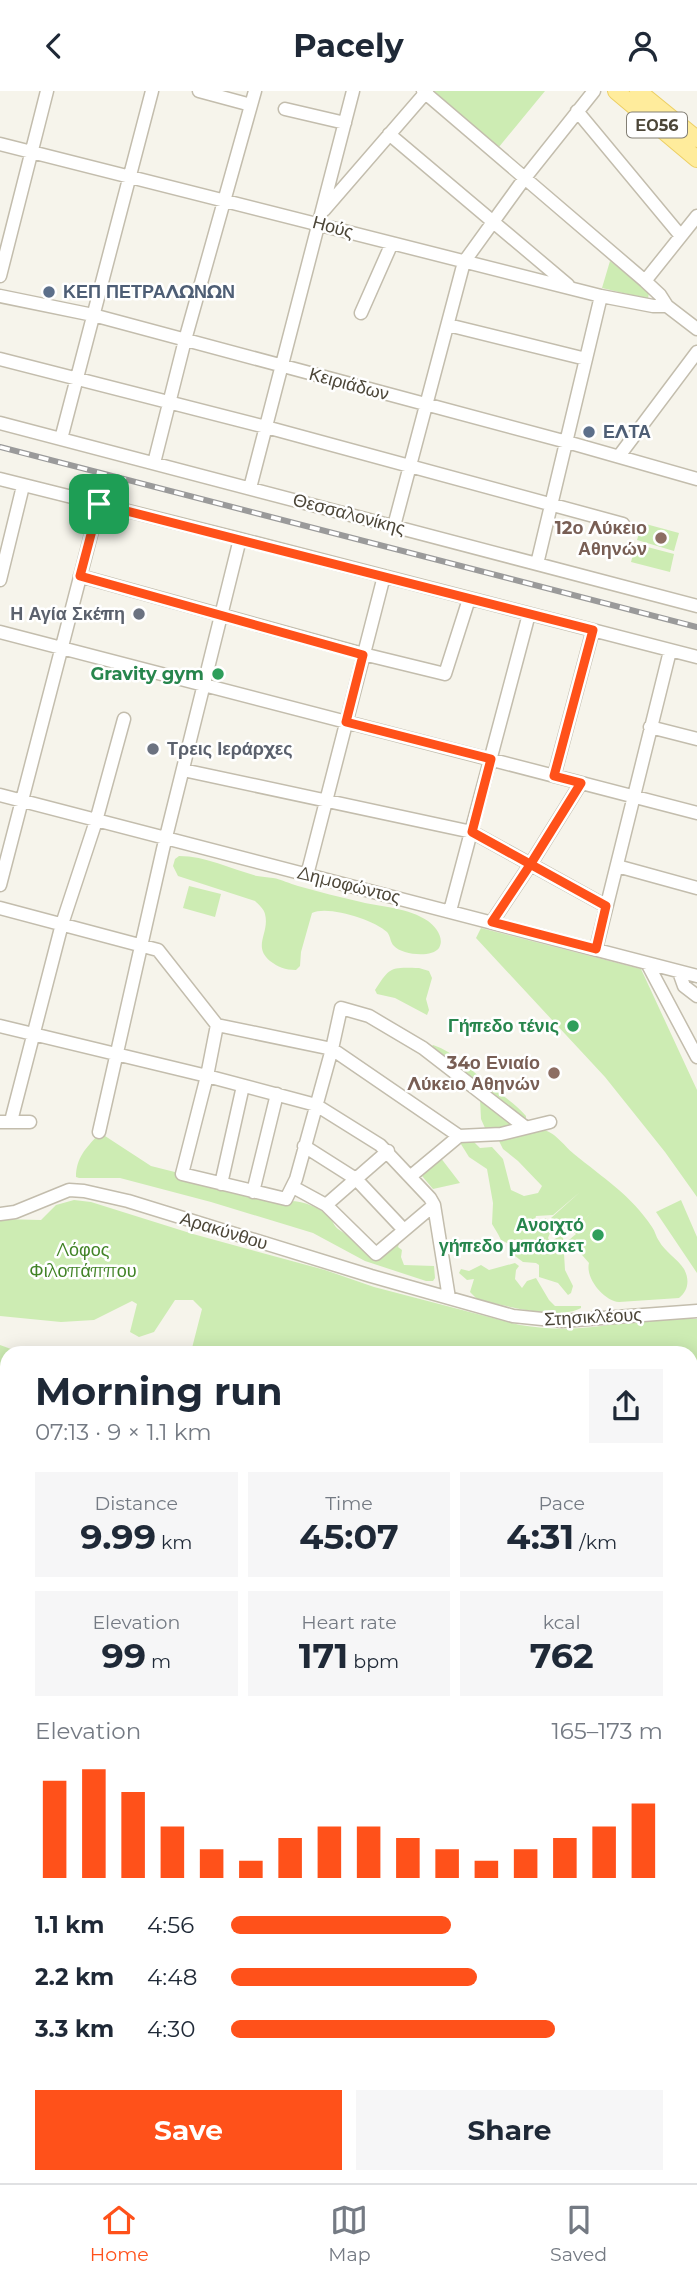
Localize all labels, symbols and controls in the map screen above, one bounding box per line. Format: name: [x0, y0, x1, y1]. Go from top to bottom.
text: Pacely: [293, 26, 404, 65]
icon: back: [35, 27, 73, 65]
icon: person: [624, 27, 662, 65]
road number: ΕΟ56: [627, 113, 687, 137]
street label: Ηούς: [310, 211, 356, 243]
place label: ΚΕΠ ΠΕΤΡΑΛΩΝΩΝ: [63, 281, 235, 303]
marker: ΚΕΠ ΠΕΤΡΑΛΩΝΩΝ: [41, 284, 57, 300]
street label: Κειριάδων: [307, 363, 391, 405]
place label: ΕΛΤΑ: [603, 421, 651, 443]
marker: ΕΛΤΑ: [581, 424, 597, 440]
pin: [69, 474, 129, 534]
icon: arrive: [80, 485, 118, 523]
street label: Θεσσαλονίκης: [291, 488, 408, 540]
place label: 12ο Λύκειο Αθηνών: [555, 517, 647, 560]
marker: 12ο Λύκειο Αθηνών: [653, 530, 669, 546]
place label: Η Αγία Σκέπη: [10, 603, 125, 625]
marker: Η Αγία Σκέπη: [131, 606, 147, 622]
place label: Gravity gym: [90, 663, 204, 685]
marker: Gravity gym: [210, 666, 226, 682]
place label: Τρεις Ιεράρχες: [167, 738, 293, 760]
marker: Τρεις Ιεράρχες: [145, 741, 161, 757]
street label: Δημοφώντος: [295, 862, 403, 908]
place label: Γήπεδο τένις: [448, 1015, 559, 1037]
marker: Γήπεδο τένις: [565, 1018, 581, 1034]
place label: 34ο Ενιαίο Λύκειο Αθηνών: [406, 1052, 540, 1095]
marker: 34ο Ενιαίο Λύκειο Αθηνών: [546, 1065, 562, 1081]
street label: Αρακύνθου: [178, 1207, 270, 1255]
place label: Ανοιχτό γήπεδο μπάσκετ: [439, 1214, 584, 1257]
marker: Ανοιχτό γήπεδο μπάσκετ: [590, 1227, 606, 1243]
park label: Λόφος Φιλοπάππου: [29, 1239, 137, 1282]
street label: Στησικλέους: [544, 1303, 643, 1331]
text: Morning run: [35, 1368, 283, 1415]
button: share: [589, 1369, 663, 1443]
text: 07:13 · 9 × 1.1 km: [35, 1418, 212, 1446]
text: Distance: [95, 1492, 178, 1515]
text: Time: [325, 1492, 373, 1515]
text: Pace: [538, 1492, 585, 1515]
text: 9.99: [80, 1515, 156, 1558]
text: 45:07: [299, 1515, 399, 1558]
text: 4:31: [506, 1515, 574, 1558]
text: km: [156, 1531, 192, 1554]
text: /km: [574, 1531, 617, 1554]
text: Elevation: [92, 1611, 180, 1634]
text: Heart rate: [301, 1611, 397, 1634]
text: kcal: [543, 1611, 581, 1634]
text: 99: [101, 1634, 146, 1677]
text: 171: [299, 1634, 348, 1677]
text: 762: [530, 1634, 594, 1677]
text: m: [146, 1650, 171, 1673]
text: bpm: [348, 1650, 399, 1673]
text: Elevation: [35, 1717, 141, 1745]
text: 165–173 m: [552, 1717, 663, 1745]
text: 1.1 km: [35, 1911, 104, 1939]
text: 4:56: [147, 1911, 194, 1939]
text: 2.2 km: [35, 1963, 114, 1991]
text: 4:48: [147, 1963, 197, 1991]
text: 3.3 km: [35, 2015, 114, 2043]
text: 4:30: [147, 2015, 195, 2043]
button: Save: [35, 2090, 342, 2170]
button: Share: [356, 2090, 663, 2170]
tab: Home: [90, 2201, 149, 2266]
tab: Map: [328, 2201, 371, 2266]
tab: Saved: [550, 2201, 607, 2266]

